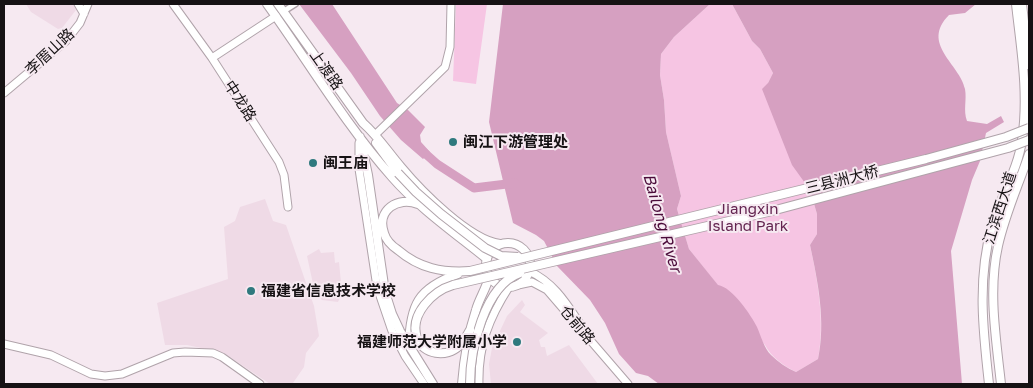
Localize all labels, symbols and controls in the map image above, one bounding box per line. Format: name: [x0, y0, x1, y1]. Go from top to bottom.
street label: 李厝山路: [22, 25, 78, 79]
street label: 上渡路: [306, 46, 346, 94]
street label: 中龙路: [220, 77, 260, 125]
place label: 闽江下游管理处: [463, 133, 568, 151]
marker: 闽江下游管理处: [447, 136, 459, 148]
place label: 闽王庙: [323, 154, 368, 172]
marker: 闽王庙: [307, 157, 319, 169]
street label: 三县洲大桥: [803, 162, 881, 198]
street label: 江滨西大道: [980, 170, 1020, 246]
water label: Bailong River: [639, 172, 685, 274]
park label: Jiangxin Island Park: [708, 200, 788, 235]
place label: 福建省信息技术学校: [261, 282, 396, 300]
marker: 福建省信息技术学校: [245, 285, 257, 297]
street label: 仓前路: [556, 302, 598, 348]
place label: 福建师范大学附属小学: [357, 333, 507, 351]
marker: 福建师范大学附属小学: [511, 336, 523, 348]

